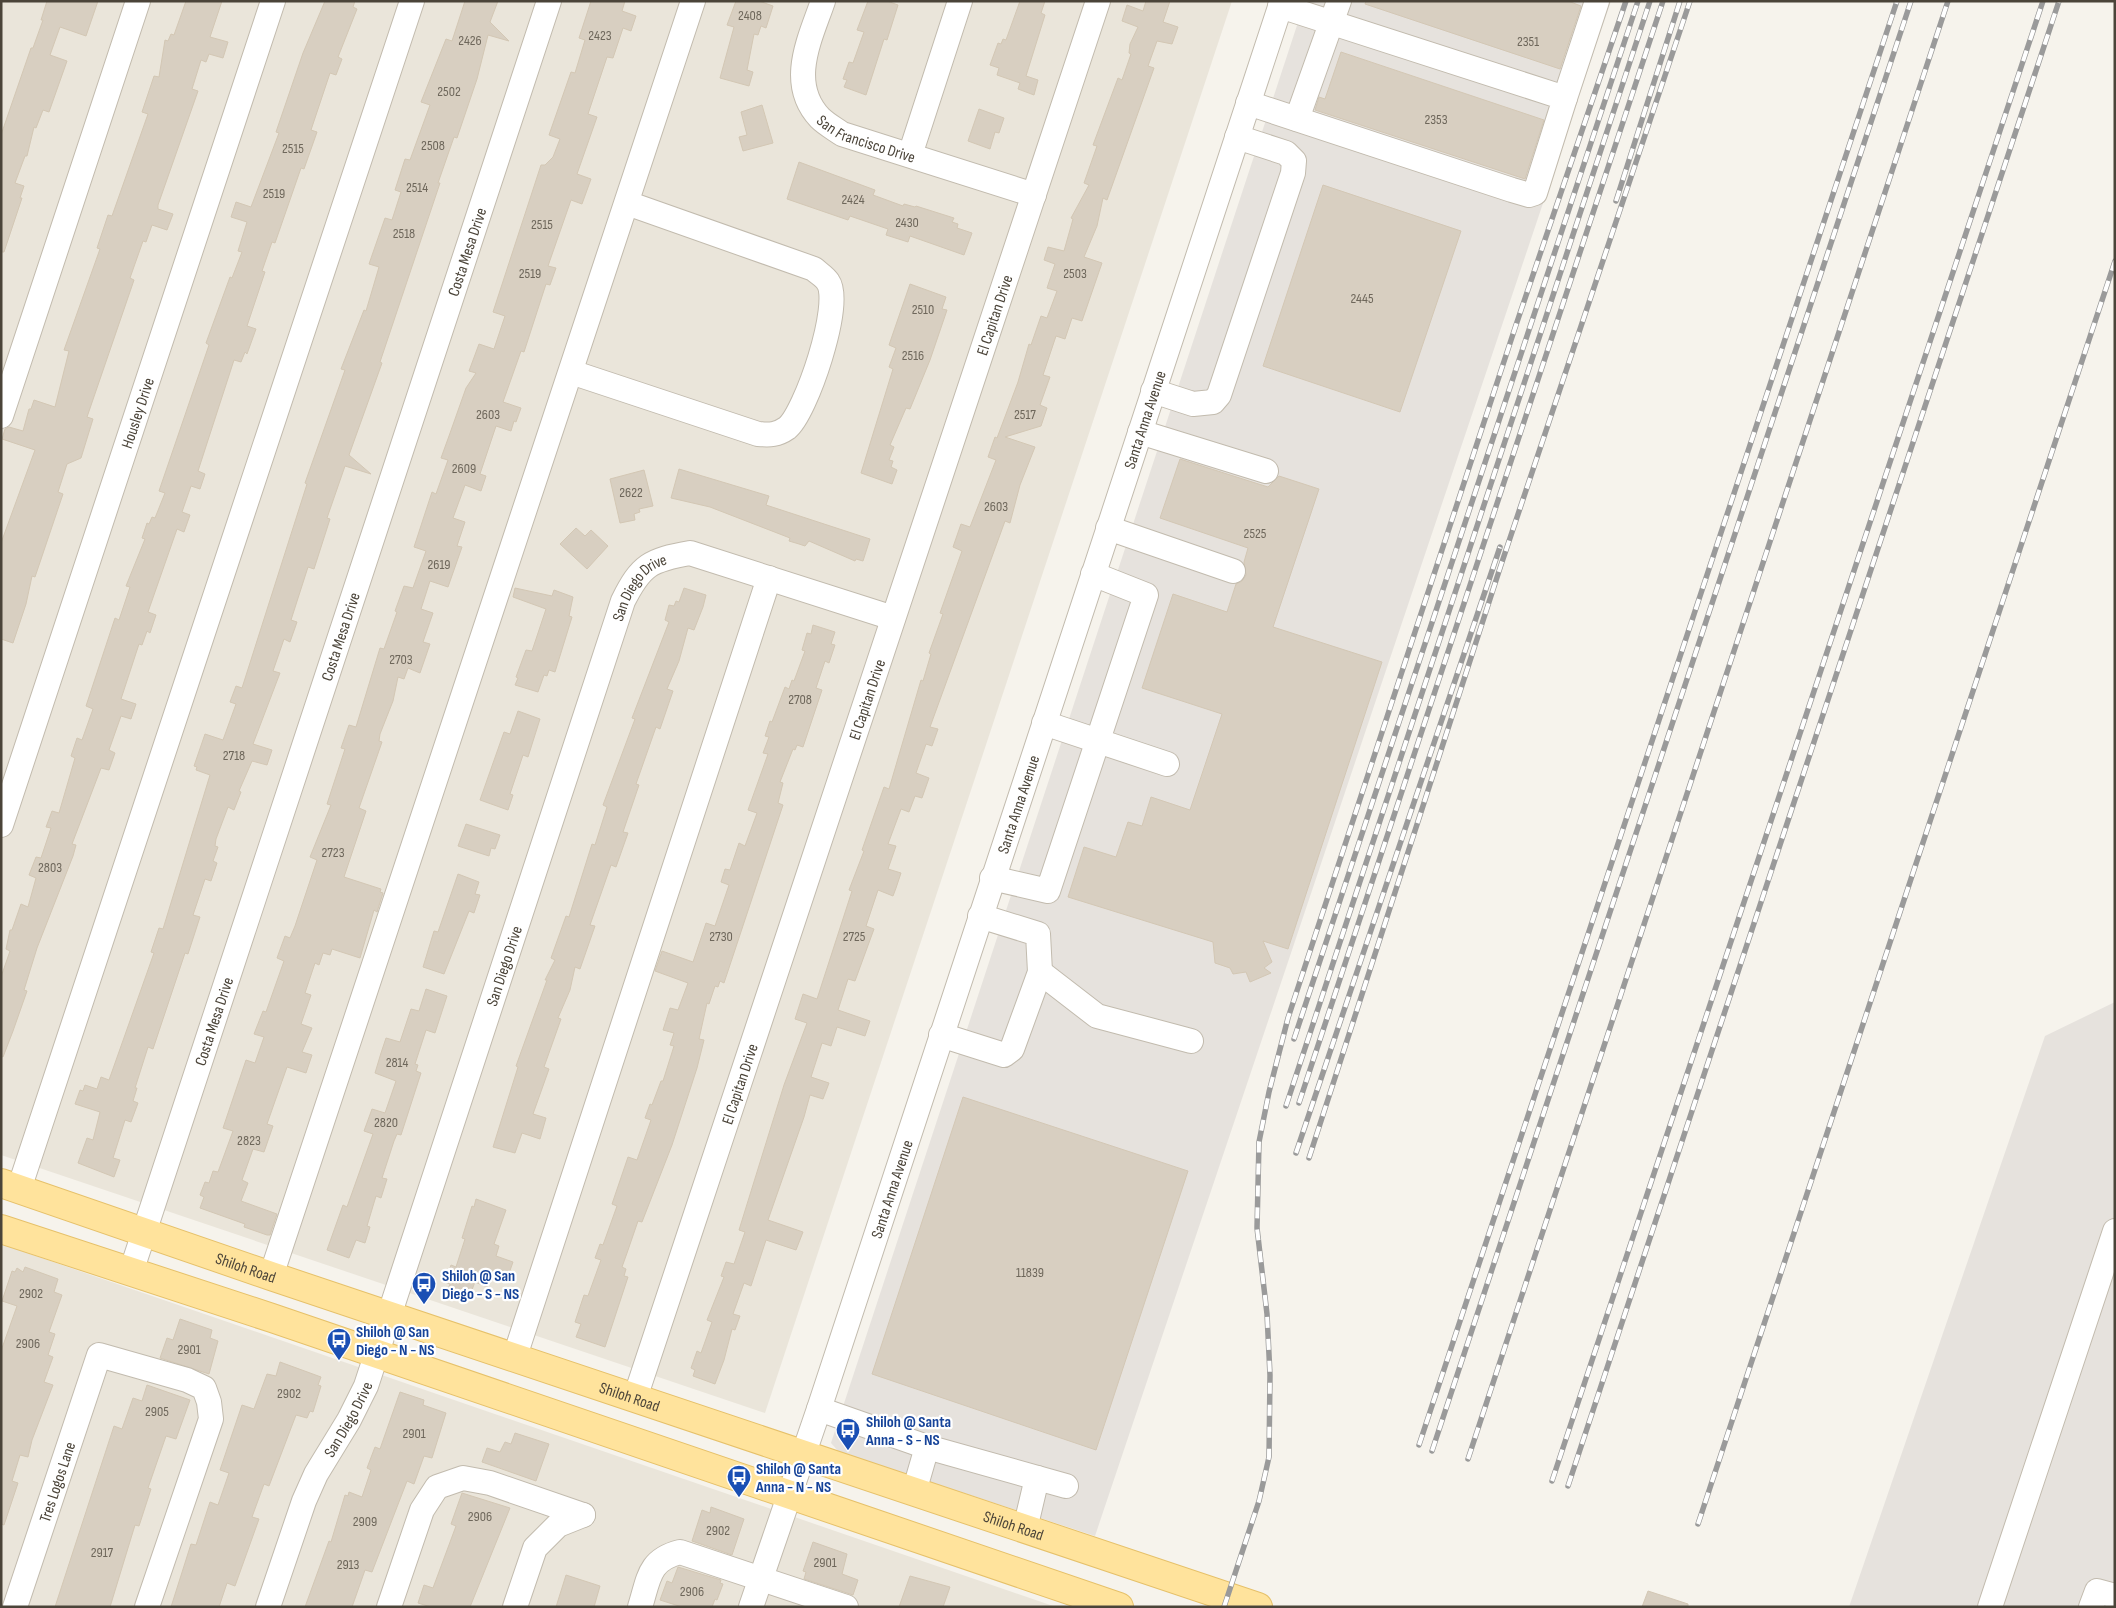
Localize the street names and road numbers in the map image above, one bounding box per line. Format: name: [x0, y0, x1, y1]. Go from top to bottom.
street label: San Francisco Drive: [812, 112, 917, 168]
street label: Costa Mesa Drive: [445, 206, 491, 299]
street label: El Capitan Drive: [973, 273, 1018, 358]
street label: Santa Anna Avenue: [1121, 368, 1171, 472]
street label: Housley Drive: [118, 376, 159, 451]
street label: San Diego Drive: [609, 551, 669, 624]
street label: Costa Mesa Drive: [318, 590, 365, 684]
street label: El Capitan Drive: [846, 657, 890, 743]
street label: Santa Anna Avenue: [994, 753, 1044, 856]
street label: San Diego Drive: [483, 924, 527, 1009]
street label: Costa Mesa Drive: [192, 975, 238, 1068]
street label: El Capitan Drive: [718, 1042, 763, 1127]
street label: Santa Anna Avenue: [868, 1138, 918, 1241]
street label: Shiloh Road: [213, 1250, 278, 1288]
street label: Shiloh Road: [597, 1379, 662, 1417]
street label: San Diego Drive: [321, 1380, 378, 1461]
street label: Tres Logos Lane: [36, 1440, 80, 1525]
street label: Shiloh Road: [981, 1508, 1046, 1545]

